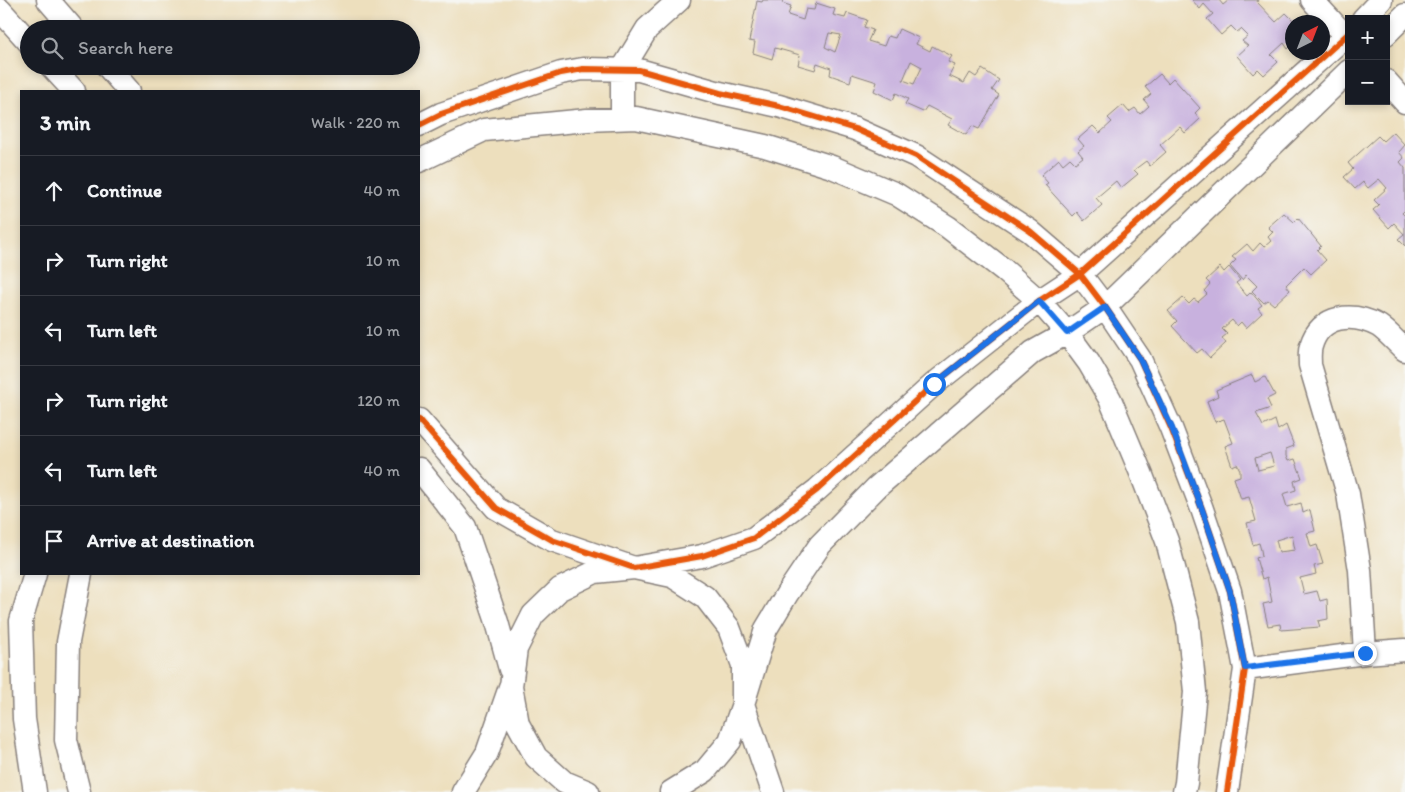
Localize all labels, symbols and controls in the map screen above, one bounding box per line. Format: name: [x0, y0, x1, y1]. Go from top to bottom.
north arrow: [1285, 15, 1330, 60]
map controls: [1345, 15, 1390, 105]
button: +: [1345, 15, 1390, 60]
search box: [20, 20, 420, 75]
icon: search: [38, 34, 66, 62]
text: Search here: [78, 36, 173, 59]
button: −: [1345, 60, 1390, 105]
text: 3 min: [40, 110, 90, 135]
text: Walk · 220 m: [311, 113, 400, 132]
icon: ahead: [40, 177, 68, 205]
text: Continue: [87, 179, 162, 202]
text: 40 m: [363, 181, 400, 200]
icon: right: [40, 247, 68, 275]
text: Turn right: [87, 249, 168, 272]
text: 10 m: [366, 251, 400, 270]
icon: left: [40, 317, 68, 345]
text: Turn left: [87, 319, 157, 342]
text: 10 m: [366, 321, 400, 340]
route start: [923, 373, 946, 396]
icon: right: [40, 387, 68, 415]
text: Turn right: [87, 389, 168, 412]
text: 120 m: [357, 391, 400, 410]
icon: left: [40, 457, 68, 485]
text: Turn left: [87, 459, 157, 482]
text: 40 m: [363, 461, 400, 480]
icon: arrive: [40, 527, 68, 555]
text: Arrive at destination: [87, 529, 254, 552]
route end: [1354, 642, 1377, 665]

